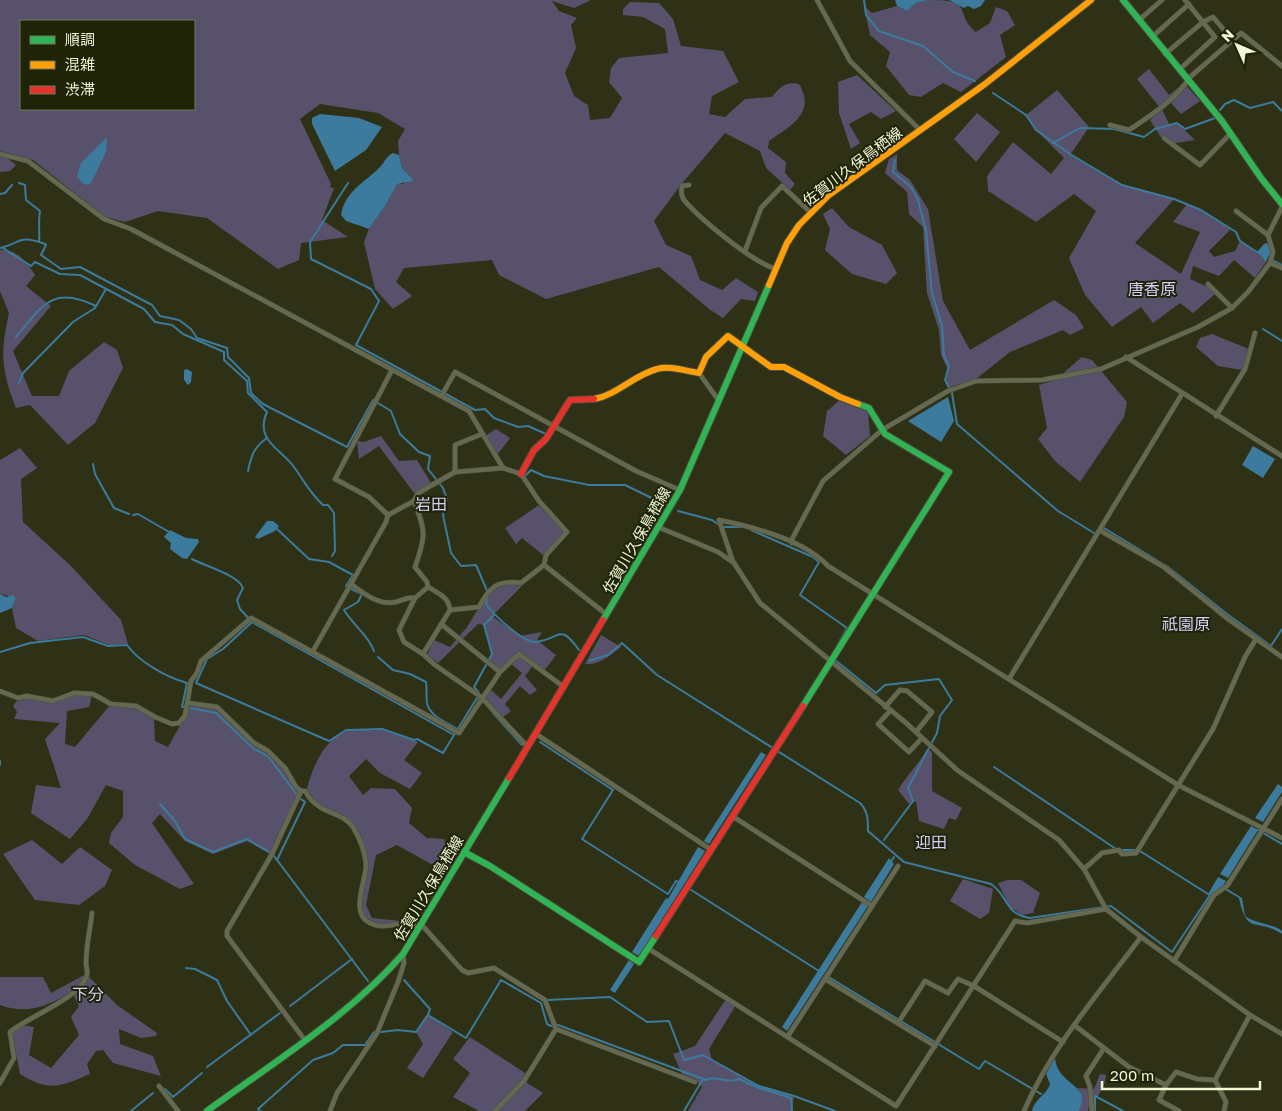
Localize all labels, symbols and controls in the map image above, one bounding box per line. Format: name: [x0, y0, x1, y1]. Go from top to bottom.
legend: [20, 20, 195, 110]
north arrow: [1212, 20, 1262, 70]
text: N: [1218, 26, 1237, 45]
text: 順調: [65, 30, 95, 48]
text: 混雑: [65, 55, 95, 73]
text: 渋滞: [65, 80, 95, 98]
street label: 佐賀川久保鳥栖線: [799, 123, 905, 209]
district label: 唐香原: [1128, 279, 1176, 299]
street label: 佐賀川久保鳥栖線: [598, 484, 674, 596]
district label: 岩田: [415, 494, 447, 514]
district label: 祇園原: [1162, 614, 1210, 634]
street label: 佐賀川久保鳥栖線: [389, 832, 467, 944]
district label: 迎田: [915, 832, 947, 852]
district label: 下分: [72, 984, 104, 1004]
scale bar: [1102, 1058, 1260, 1090]
text: 200 m: [1110, 1066, 1154, 1084]

